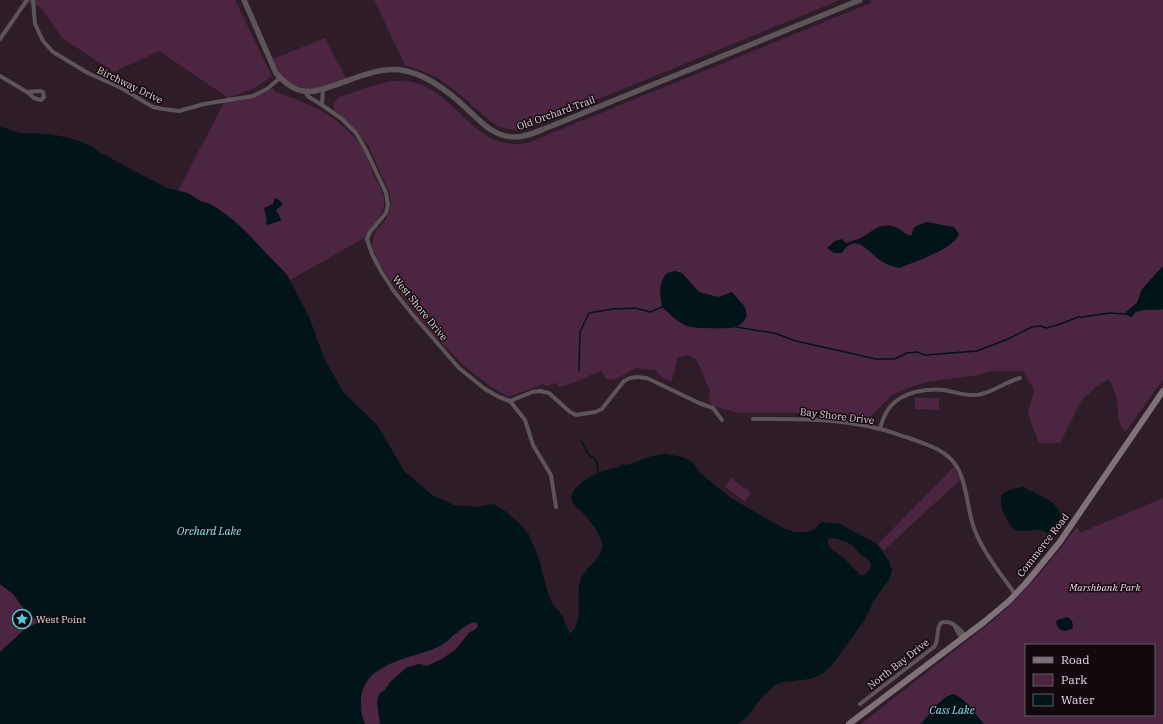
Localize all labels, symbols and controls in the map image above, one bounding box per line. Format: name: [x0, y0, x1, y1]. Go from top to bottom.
street label: Birchway Drive: [95, 63, 165, 107]
street label: Old Orchard Trail: [515, 93, 597, 133]
street label: West Shore Drive: [390, 273, 450, 343]
street label: Bay Shore Drive: [799, 405, 875, 427]
street label: Commerce Road: [1014, 510, 1072, 580]
water label: Orchard Lake: [177, 524, 241, 538]
park label: Marshbank Park: [1068, 581, 1141, 594]
place icon: West Point: [11, 608, 33, 630]
place label: West Point: [36, 613, 86, 626]
street label: North Bay Drive: [864, 636, 932, 692]
legend: [1025, 644, 1155, 716]
text: Road: [1061, 652, 1090, 667]
text: Park: [1061, 672, 1087, 687]
text: Water: [1061, 692, 1095, 707]
water label: Cass Lake: [929, 703, 975, 717]

